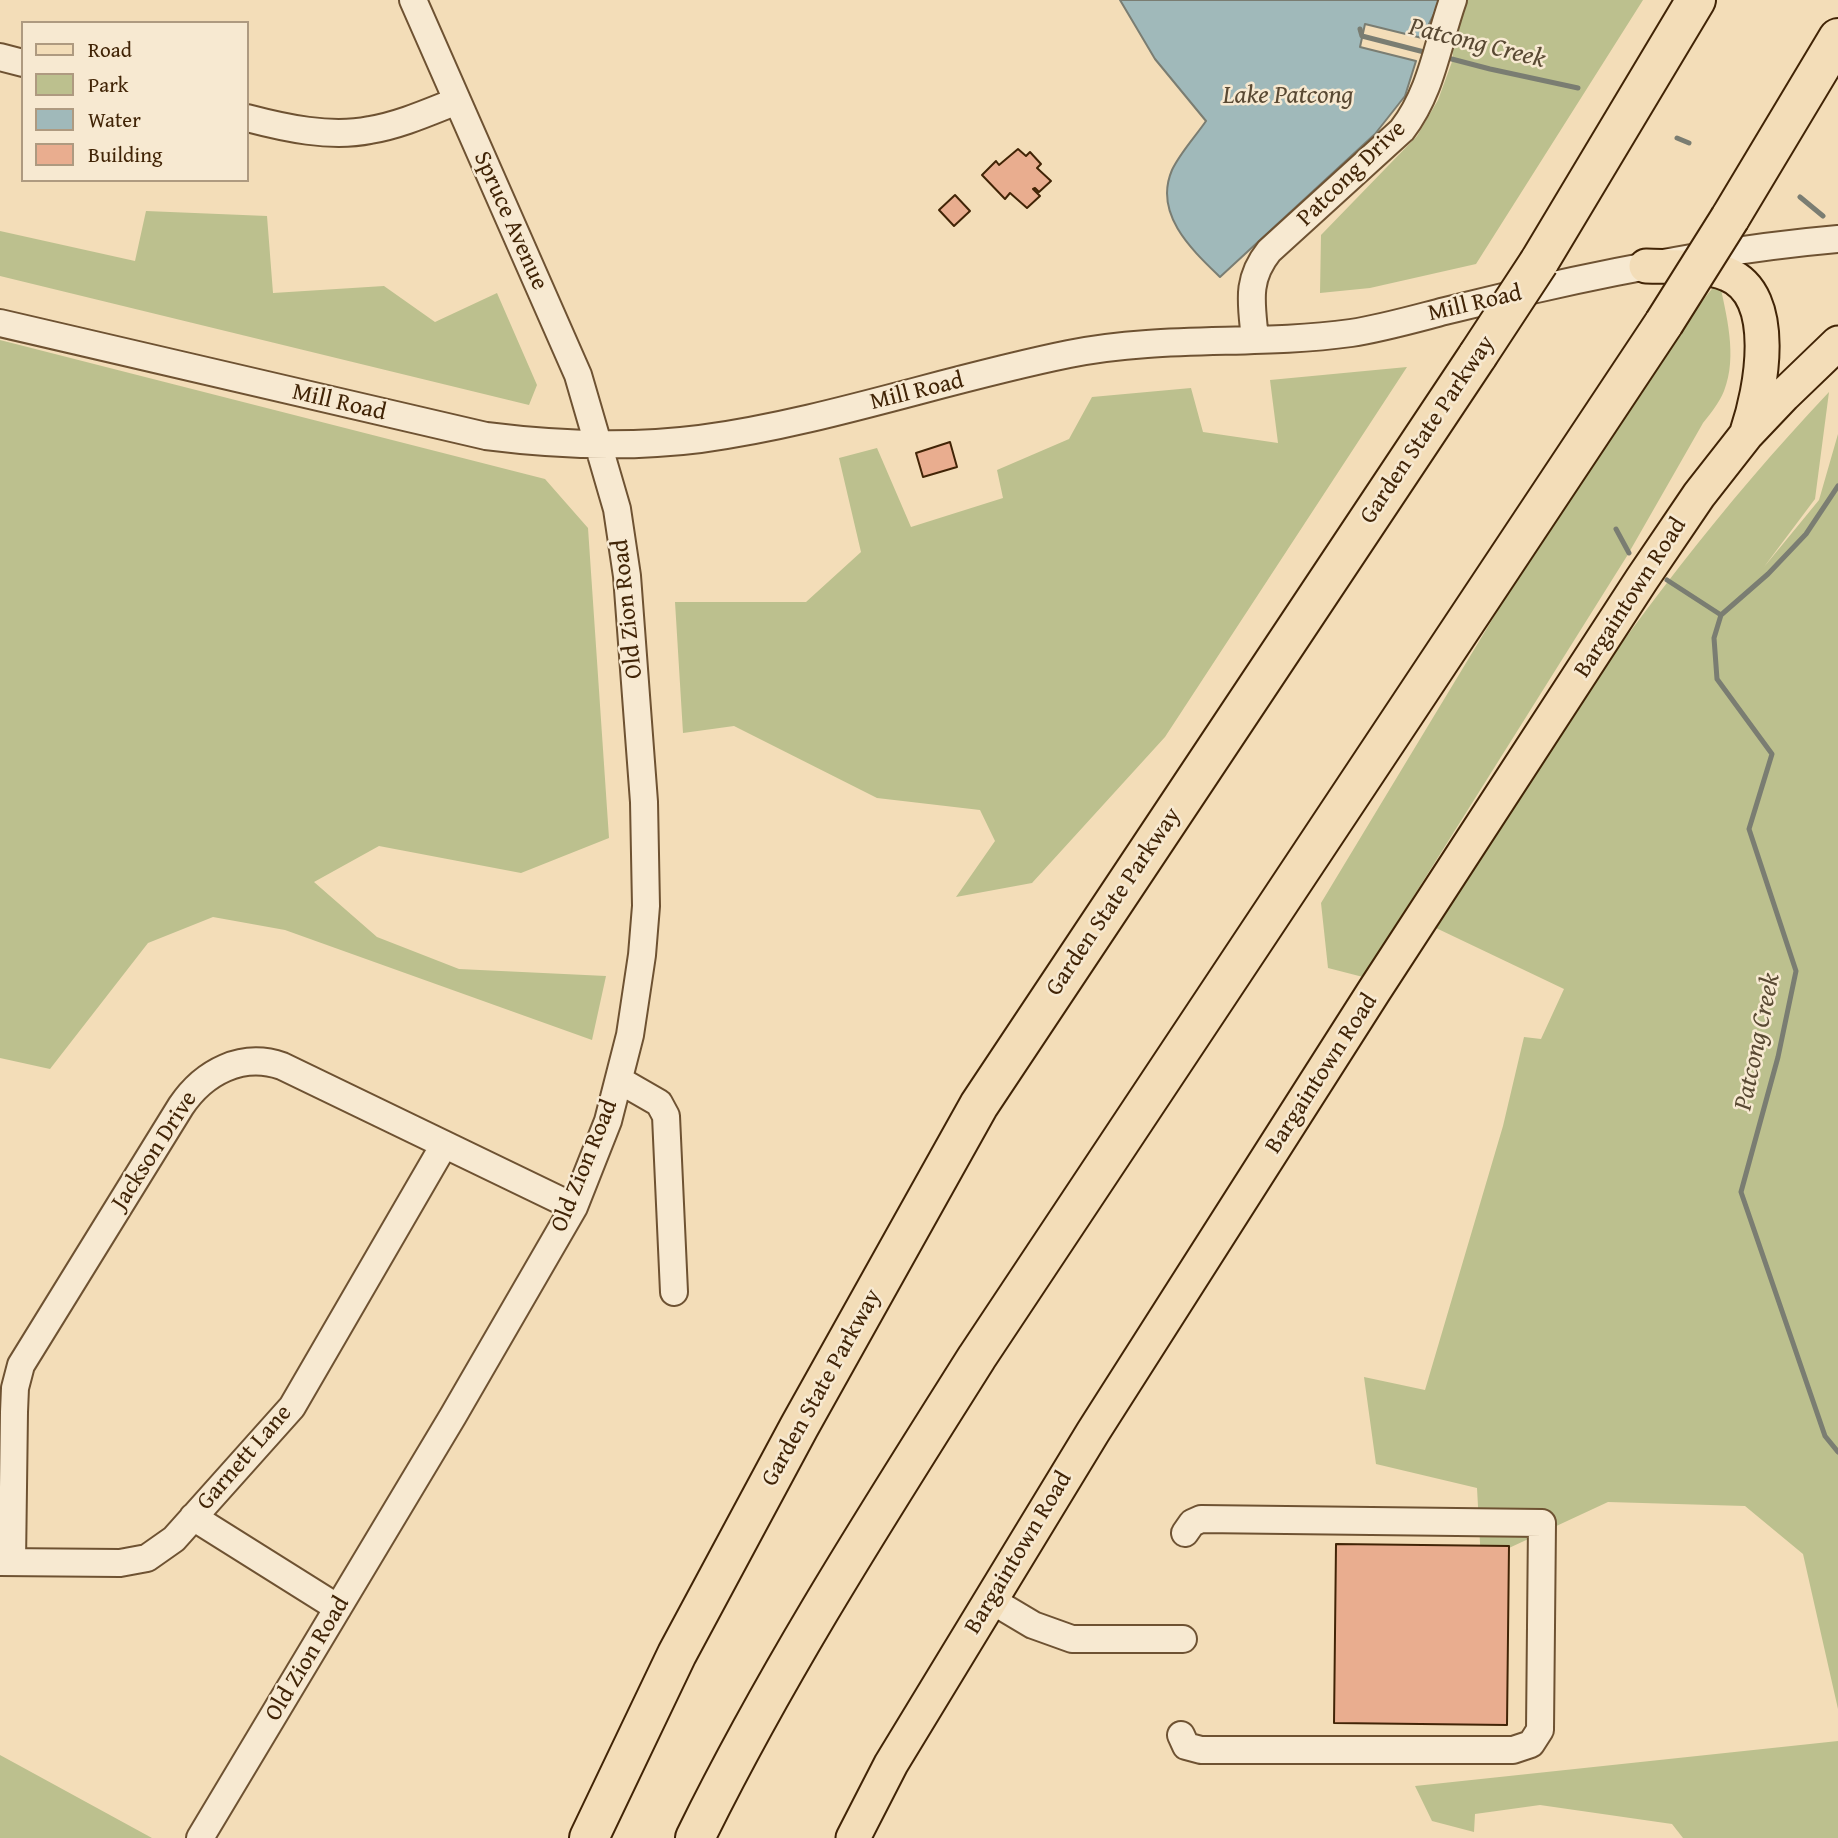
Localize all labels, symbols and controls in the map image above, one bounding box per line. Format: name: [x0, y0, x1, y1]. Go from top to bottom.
water label: Patcong Creek: [1406, 12, 1548, 76]
legend: [21, 21, 248, 182]
text: Road: [88, 34, 132, 65]
text: Park: [88, 69, 129, 100]
water label: Lake Patcong: [1223, 80, 1353, 112]
text: Water: [88, 104, 141, 135]
street label: Patcong Drive: [1292, 115, 1412, 233]
text: Building: [88, 139, 162, 170]
street label: Spruce Avenue: [467, 147, 553, 295]
street label: Mill Road: [1425, 279, 1525, 329]
street label: Garden State Parkway: [1354, 330, 1502, 530]
street label: Mill Road: [867, 366, 967, 418]
street label: Mill Road: [289, 378, 389, 428]
street label: Bargaintown Road: [1569, 513, 1693, 683]
street label: Old Zion Road: [606, 538, 650, 680]
street label: Garden State Parkway: [1040, 802, 1188, 1002]
water label: Patcong Creek: [1728, 971, 1788, 1113]
street label: Bargaintown Road: [1260, 989, 1384, 1159]
street label: Jackson Drive: [106, 1086, 204, 1216]
street label: Old Zion Road: [545, 1096, 625, 1236]
street label: Garden State Parkway: [756, 1284, 888, 1492]
street label: Garnett Lane: [191, 1399, 299, 1517]
street label: Bargaintown Road: [959, 1466, 1079, 1640]
street label: Old Zion Road: [260, 1592, 356, 1726]

